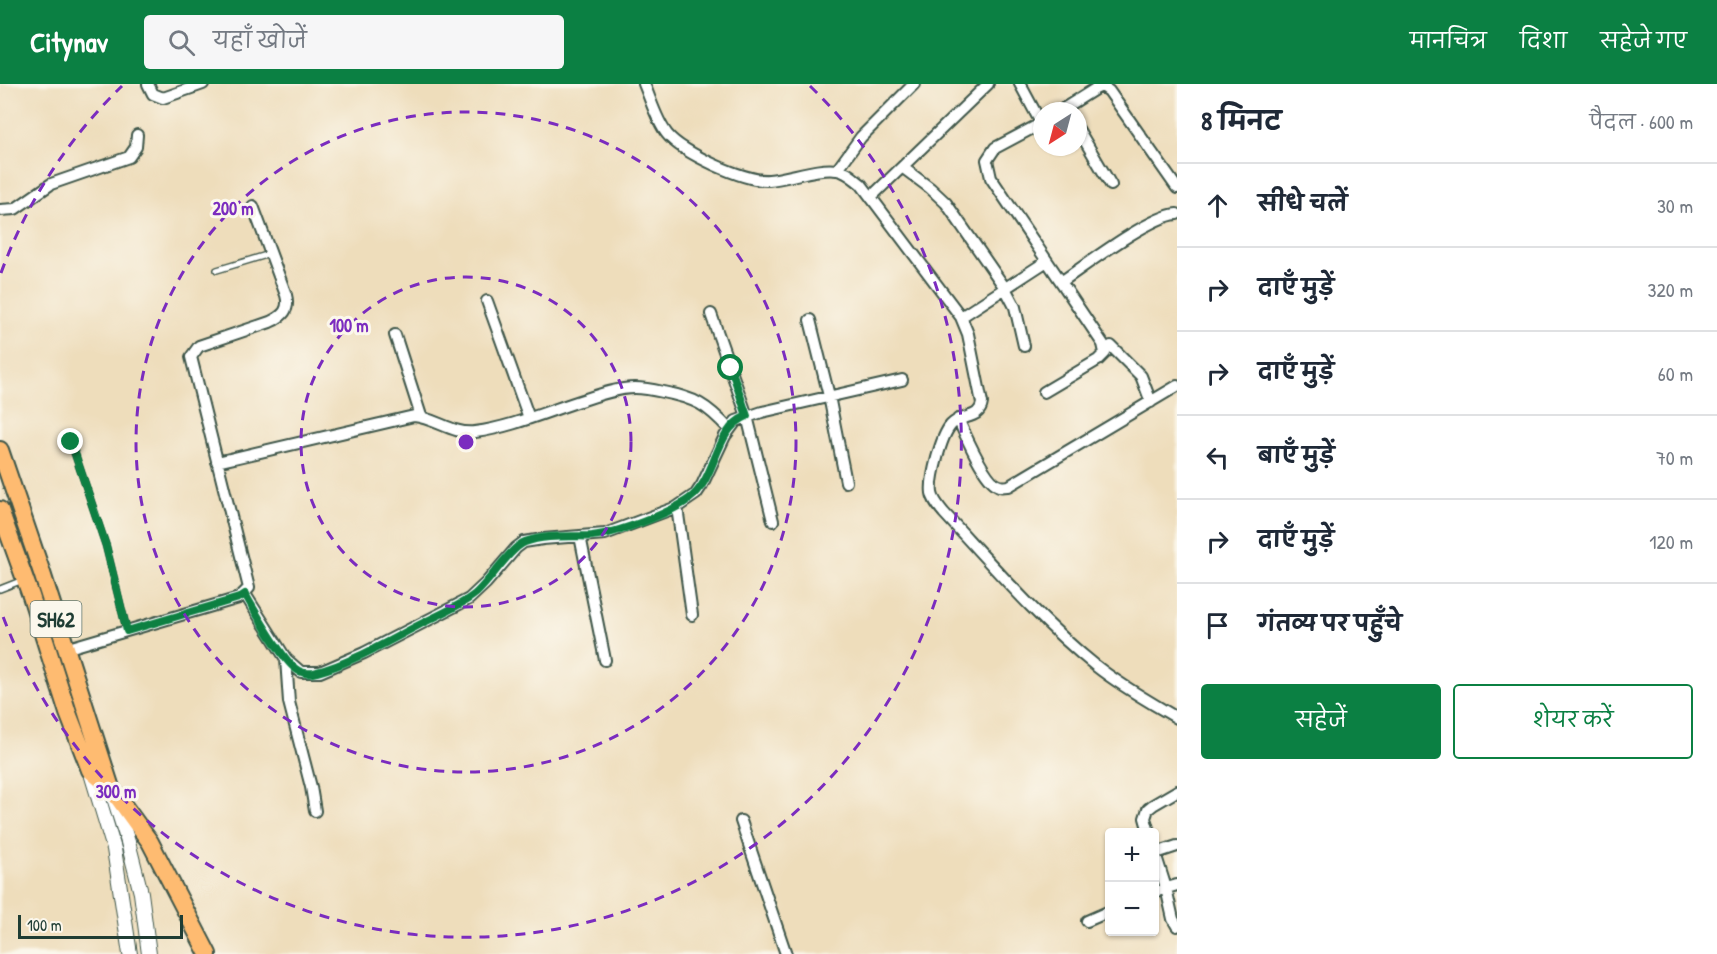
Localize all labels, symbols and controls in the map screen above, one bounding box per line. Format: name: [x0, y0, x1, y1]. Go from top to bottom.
search box: [144, 15, 564, 69]
text: Citynav: [30, 23, 108, 61]
text: यहाँ खोजें: [213, 25, 307, 55]
icon: search: [165, 26, 198, 59]
text: मानचित्र: [1410, 26, 1487, 55]
text: दिशा: [1520, 26, 1567, 55]
text: सहेजे गए: [1600, 26, 1687, 55]
north arrow: [1033, 102, 1087, 156]
text: 8 मिनट: [1201, 103, 1281, 138]
text: पैदल · 600 m: [1589, 108, 1693, 135]
text: सीधे चलें: [1258, 188, 1348, 218]
icon: ahead: [1201, 189, 1234, 222]
text: 30 m: [1657, 192, 1693, 219]
text: 200 m: [213, 196, 253, 221]
text: दाएँ मुड़ें: [1258, 272, 1334, 302]
icon: right: [1201, 273, 1234, 306]
text: 320 m: [1648, 276, 1693, 303]
text: 100 m: [329, 313, 369, 338]
route start: [717, 354, 743, 380]
text: दाएँ मुड़ें: [1258, 356, 1334, 386]
icon: right: [1201, 357, 1234, 390]
text: 60 m: [1658, 360, 1693, 387]
route end: [57, 428, 83, 454]
centre of rings: [456, 432, 476, 452]
text: बाएँ मुड़ें: [1258, 440, 1335, 470]
icon: left: [1201, 441, 1234, 474]
text: 70 m: [1656, 444, 1693, 471]
text: दाएँ मुड़ें: [1258, 524, 1334, 554]
icon: right: [1201, 525, 1234, 558]
text: 120 m: [1649, 528, 1693, 555]
road number: SH62: [31, 601, 82, 637]
text: गंतव्य पर पहुँचे: [1258, 608, 1402, 638]
icon: arrive: [1201, 609, 1234, 642]
button: सहेजें: [1201, 684, 1441, 759]
button: शेयर करें: [1453, 684, 1693, 759]
text: 300 m: [96, 779, 136, 804]
map controls: [1105, 828, 1159, 936]
button: +: [1105, 828, 1159, 882]
button: −: [1105, 882, 1159, 936]
scale bar: [18, 912, 183, 940]
text: 100 m: [27, 914, 62, 936]

